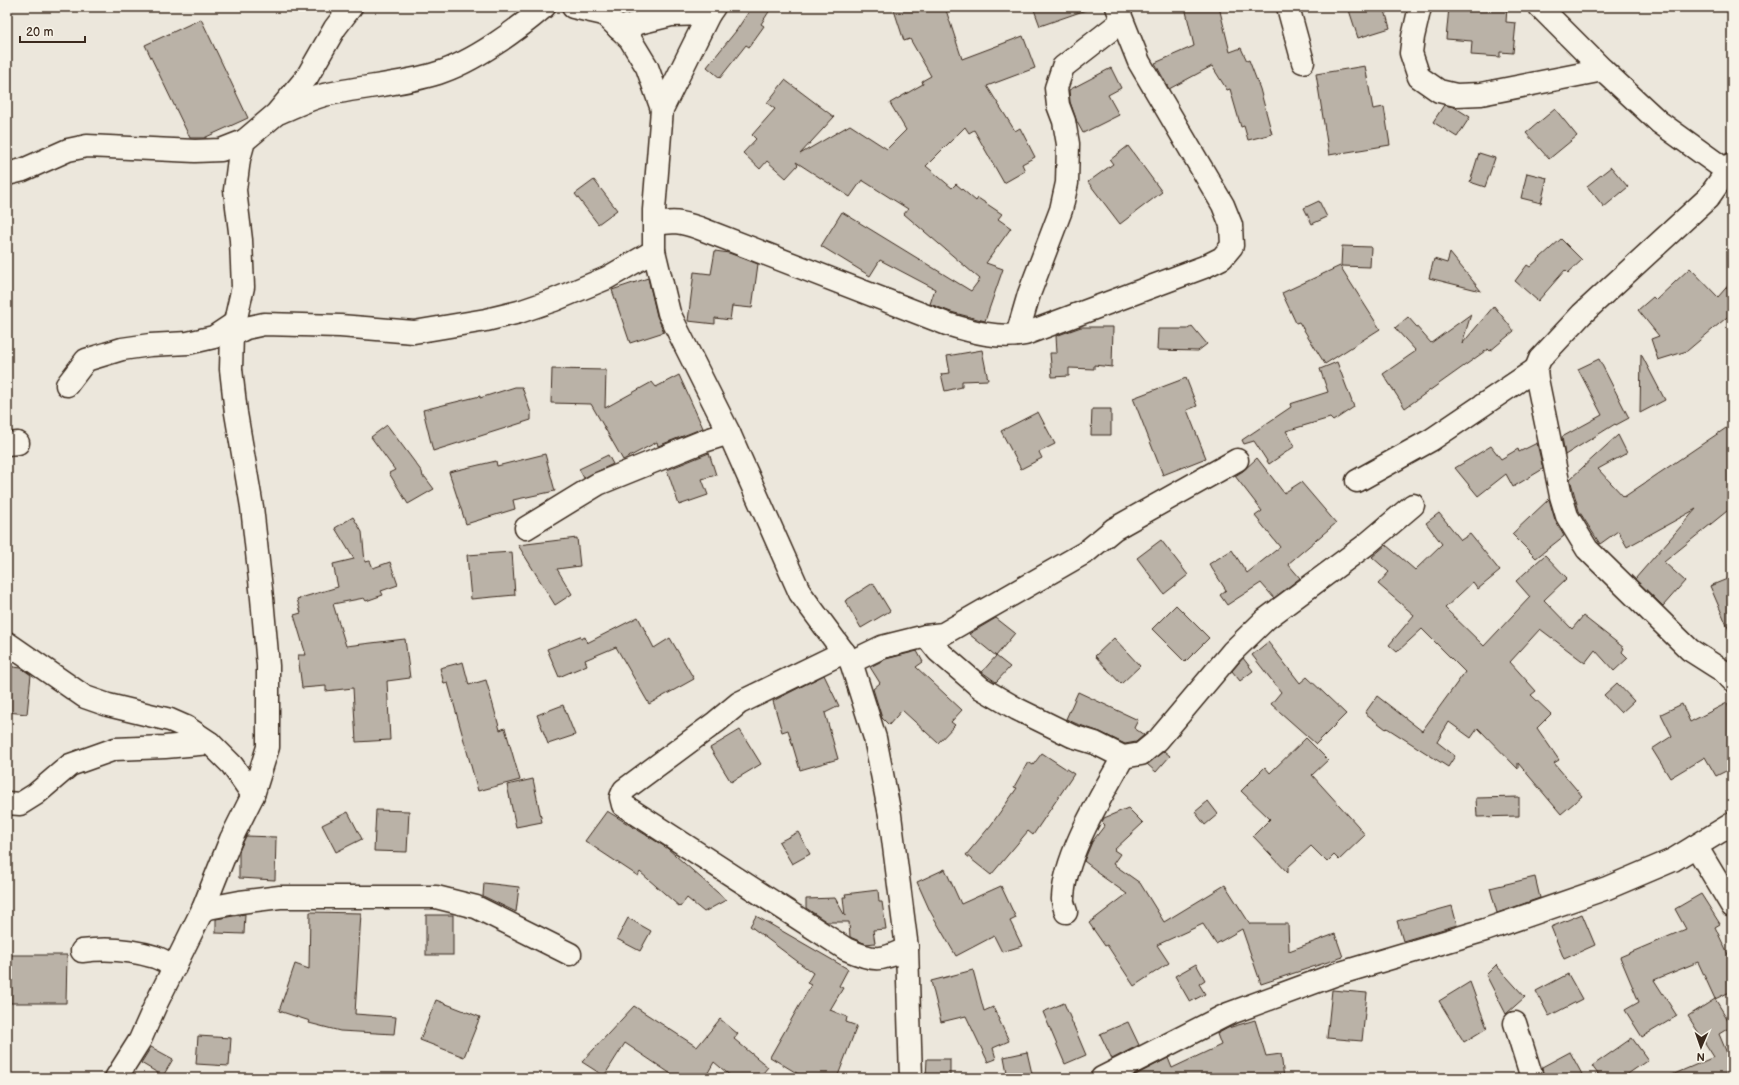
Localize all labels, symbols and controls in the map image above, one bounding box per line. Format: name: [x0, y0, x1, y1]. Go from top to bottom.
scale bar: [20, 18, 85, 44]
text: 20 m: [26, 25, 53, 40]
north arrow: [1681, 1027, 1721, 1067]
text: N: [1696, 1050, 1705, 1063]

